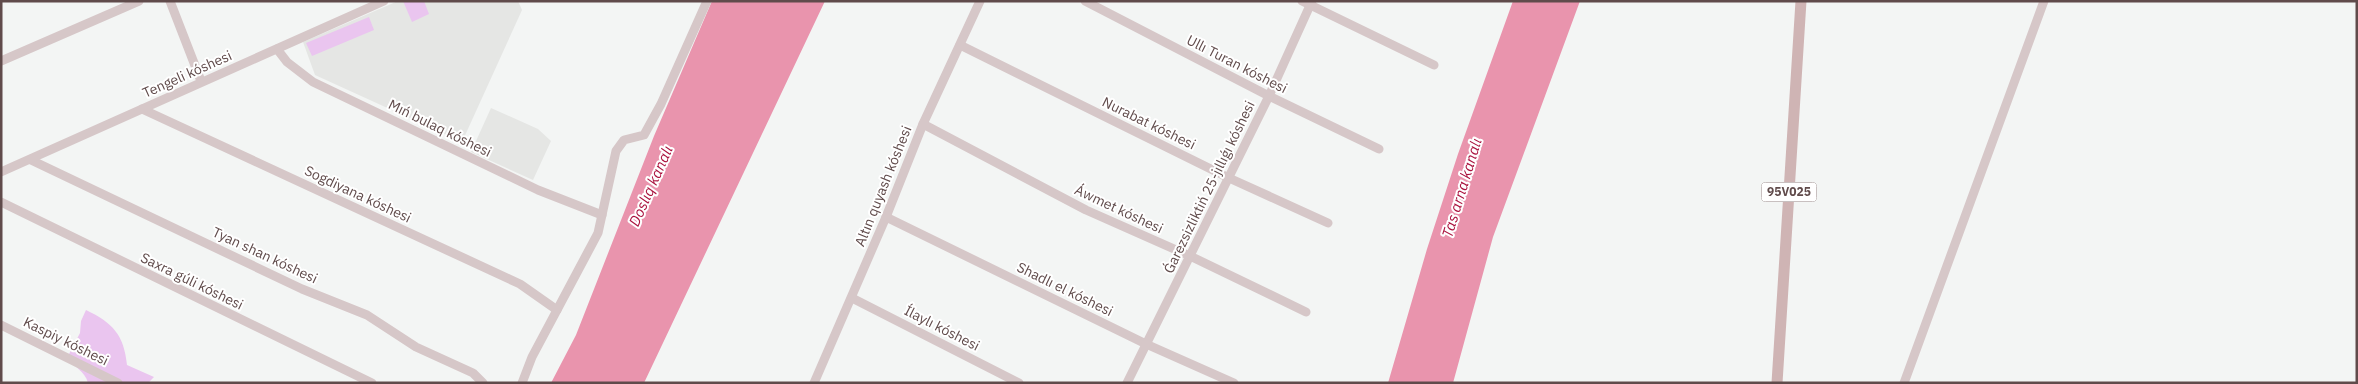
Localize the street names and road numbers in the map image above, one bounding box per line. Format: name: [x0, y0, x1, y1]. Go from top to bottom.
street label: Ullı Turan kóshesi: [1184, 31, 1290, 97]
street label: Tengeli kóshesi: [139, 46, 235, 102]
street label: Nurabat kóshesi: [1099, 93, 1199, 153]
street label: Mıń bulaq kóshesi: [385, 95, 495, 161]
street label: Ǵarezsizliktiń 25-jıllıǵı kóshesi: [1159, 98, 1259, 276]
street label: Altın quyash kóshesi: [851, 123, 915, 249]
street label: Sogdiyana kóshesi: [302, 161, 414, 227]
street label: Áwmet kóshesi: [1072, 180, 1166, 237]
road number: 95V025: [1762, 182, 1816, 202]
street label: Tyan shan kóshesi: [209, 223, 321, 287]
street label: Saxra gúli kóshesi: [138, 248, 246, 314]
street label: Shadlı el kóshesi: [1014, 258, 1116, 320]
street label: Ílaylı kóshesi: [901, 300, 983, 355]
street label: Kaspiy kóshesi: [20, 313, 112, 369]

